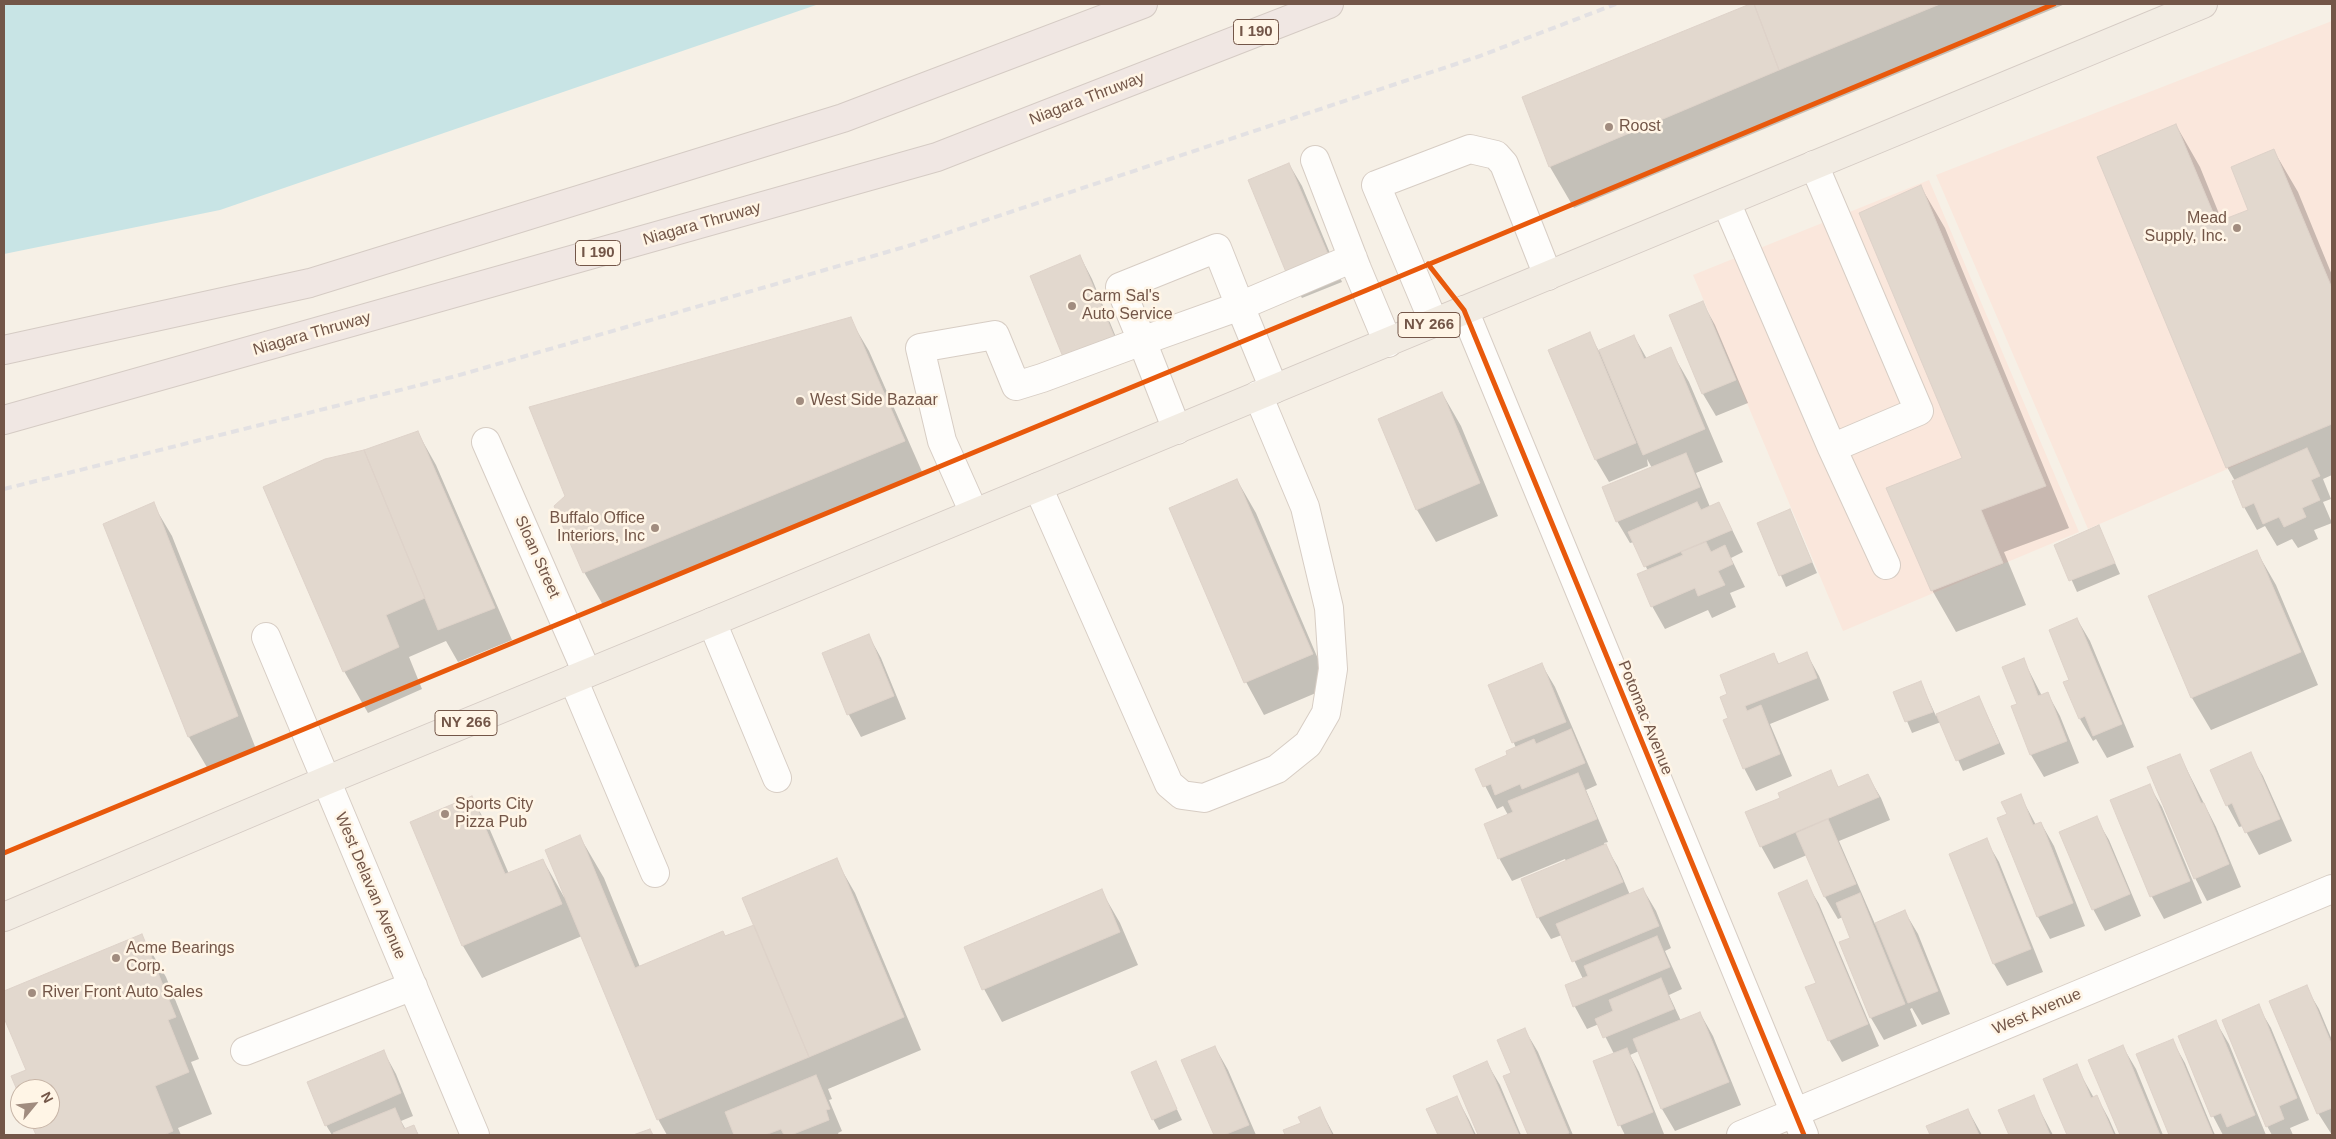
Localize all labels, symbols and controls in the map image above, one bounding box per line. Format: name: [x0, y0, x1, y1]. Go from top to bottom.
road number: I 190: [1234, 20, 1278, 44]
street label: Niagara Thruway: [1027, 68, 1147, 130]
place label: Roost: [1619, 117, 1661, 137]
marker: Roost: [1603, 121, 1615, 133]
street label: Niagara Thruway: [641, 198, 763, 250]
place label: Mead Supply, Inc.: [2145, 209, 2227, 247]
marker: Mead Supply, Inc.: [2231, 222, 2243, 234]
road number: I 190: [576, 240, 620, 266]
place label: Carm Sal's Auto Service: [1082, 287, 1173, 325]
marker: Carm Sal's Auto Service: [1066, 300, 1078, 312]
street label: Niagara Thruway: [251, 308, 373, 360]
road number: NY 266: [1398, 312, 1460, 338]
place label: West Side Bazaar: [810, 391, 938, 411]
marker: West Side Bazaar: [794, 395, 806, 407]
place label: Buffalo Office Interiors, Inc: [550, 509, 645, 547]
street label: Sloan Street: [510, 513, 564, 601]
marker: Buffalo Office Interiors, Inc: [649, 522, 661, 534]
street label: Potomac Avenue: [1613, 658, 1677, 778]
road number: NY 266: [435, 710, 497, 736]
place label: Sports City Pizza Pub: [455, 795, 533, 833]
marker: Sports City Pizza Pub: [439, 808, 451, 820]
street label: West Delavan Avenue: [330, 810, 410, 962]
place label: Acme Bearings Corp.: [126, 939, 234, 977]
marker: Acme Bearings Corp.: [110, 952, 122, 964]
place label: River Front Auto Sales: [42, 983, 203, 1003]
street label: West Avenue: [1990, 985, 2084, 1039]
marker: River Front Auto Sales: [26, 987, 38, 999]
north arrow: [10, 1079, 60, 1129]
text: N: [38, 1089, 57, 1106]

